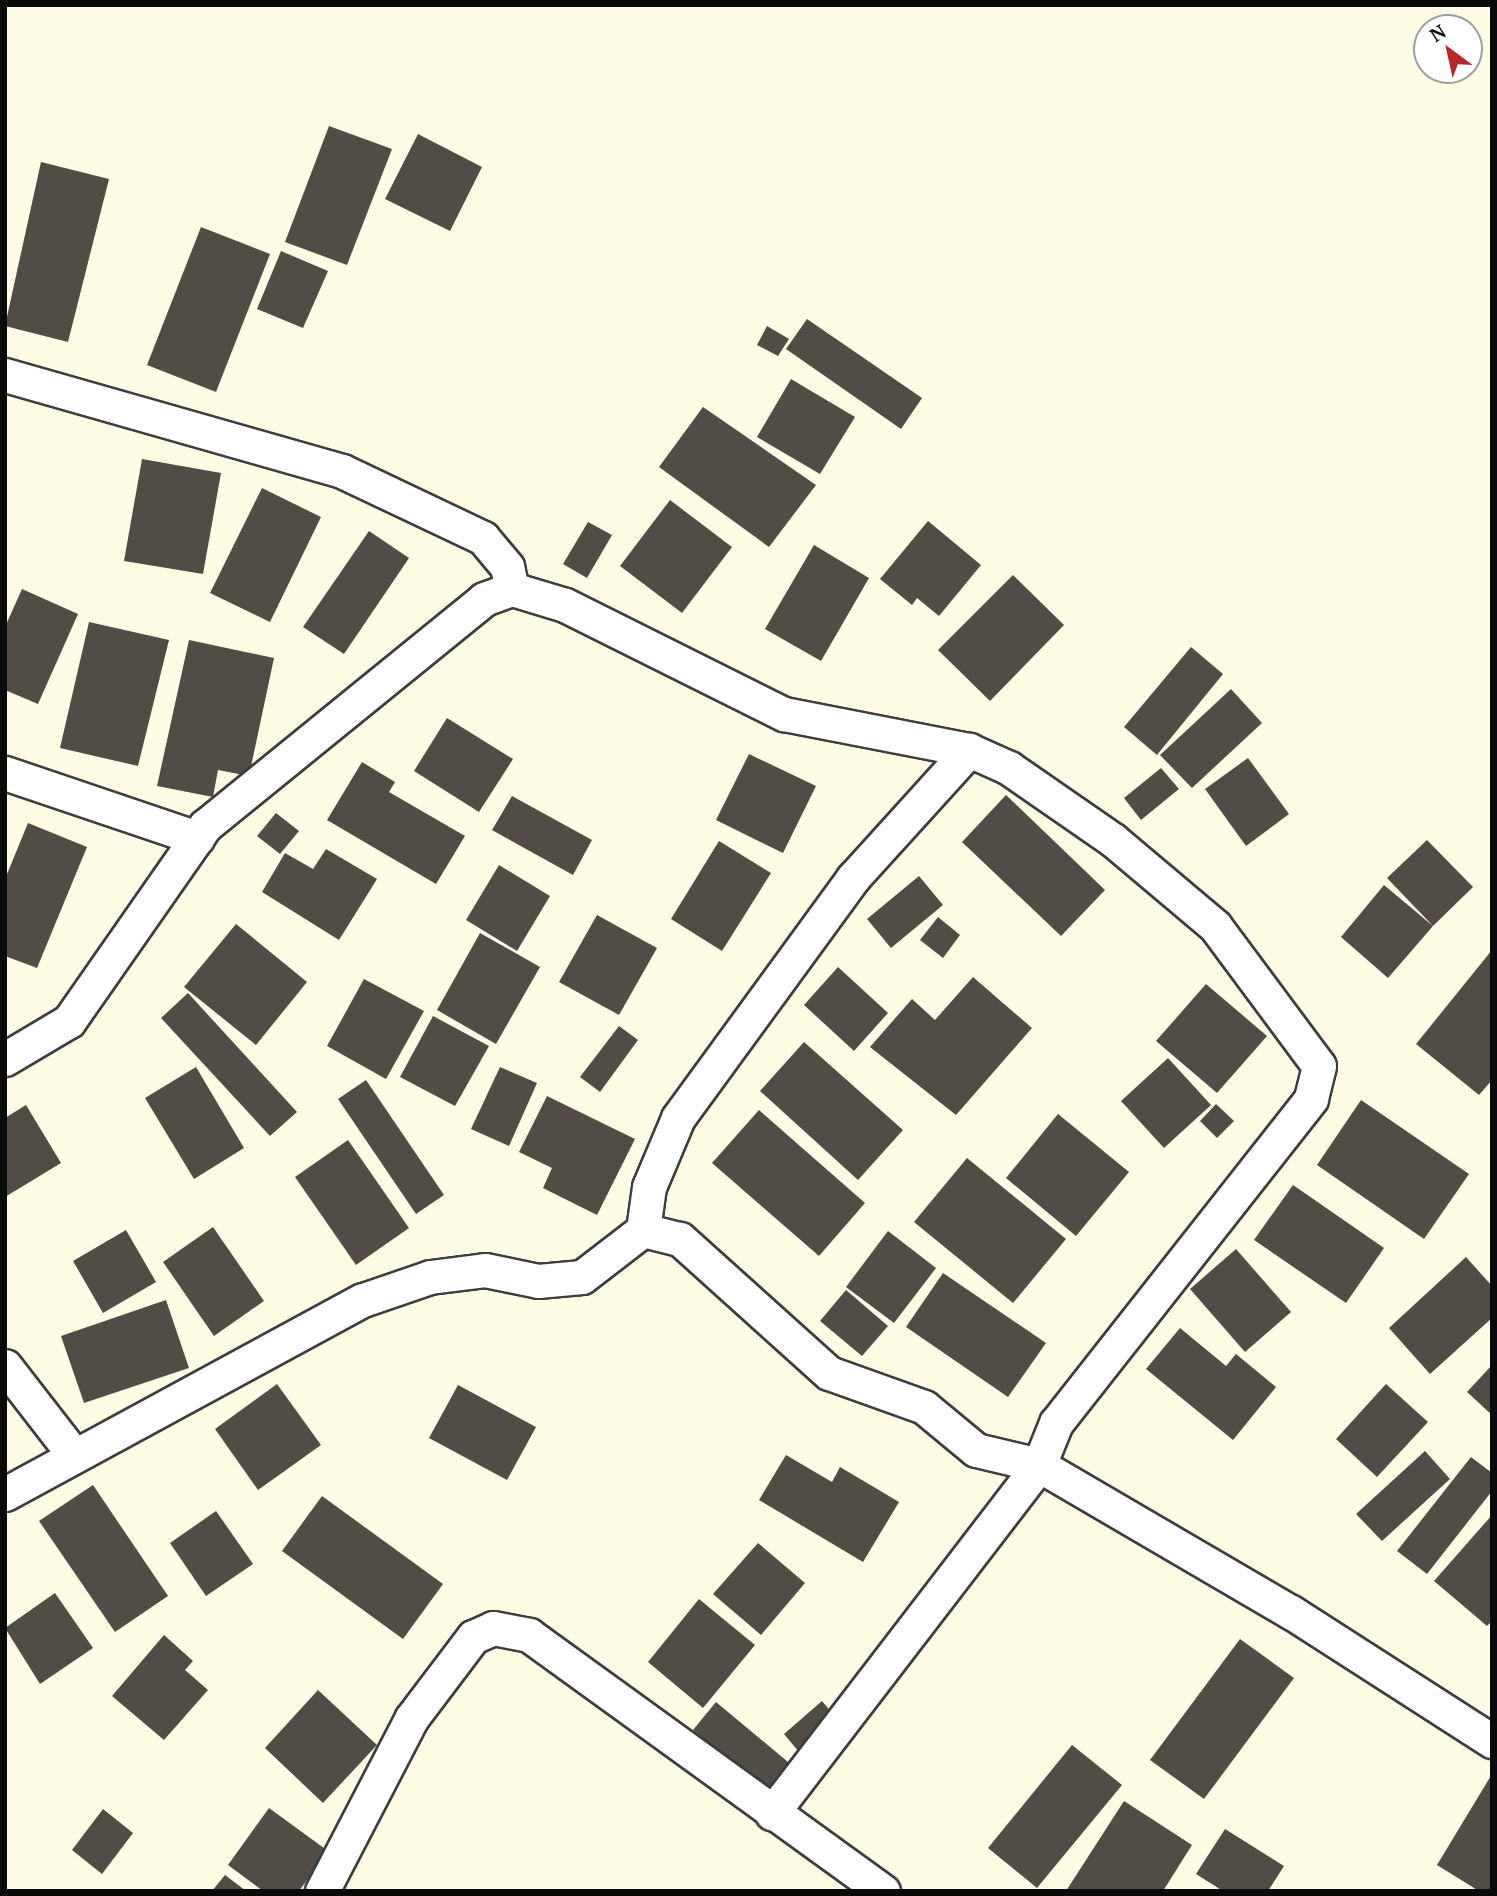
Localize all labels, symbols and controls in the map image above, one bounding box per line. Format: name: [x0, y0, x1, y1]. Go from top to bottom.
north arrow: [1413, 14, 1483, 84]
text: N: [1425, 18, 1450, 47]

